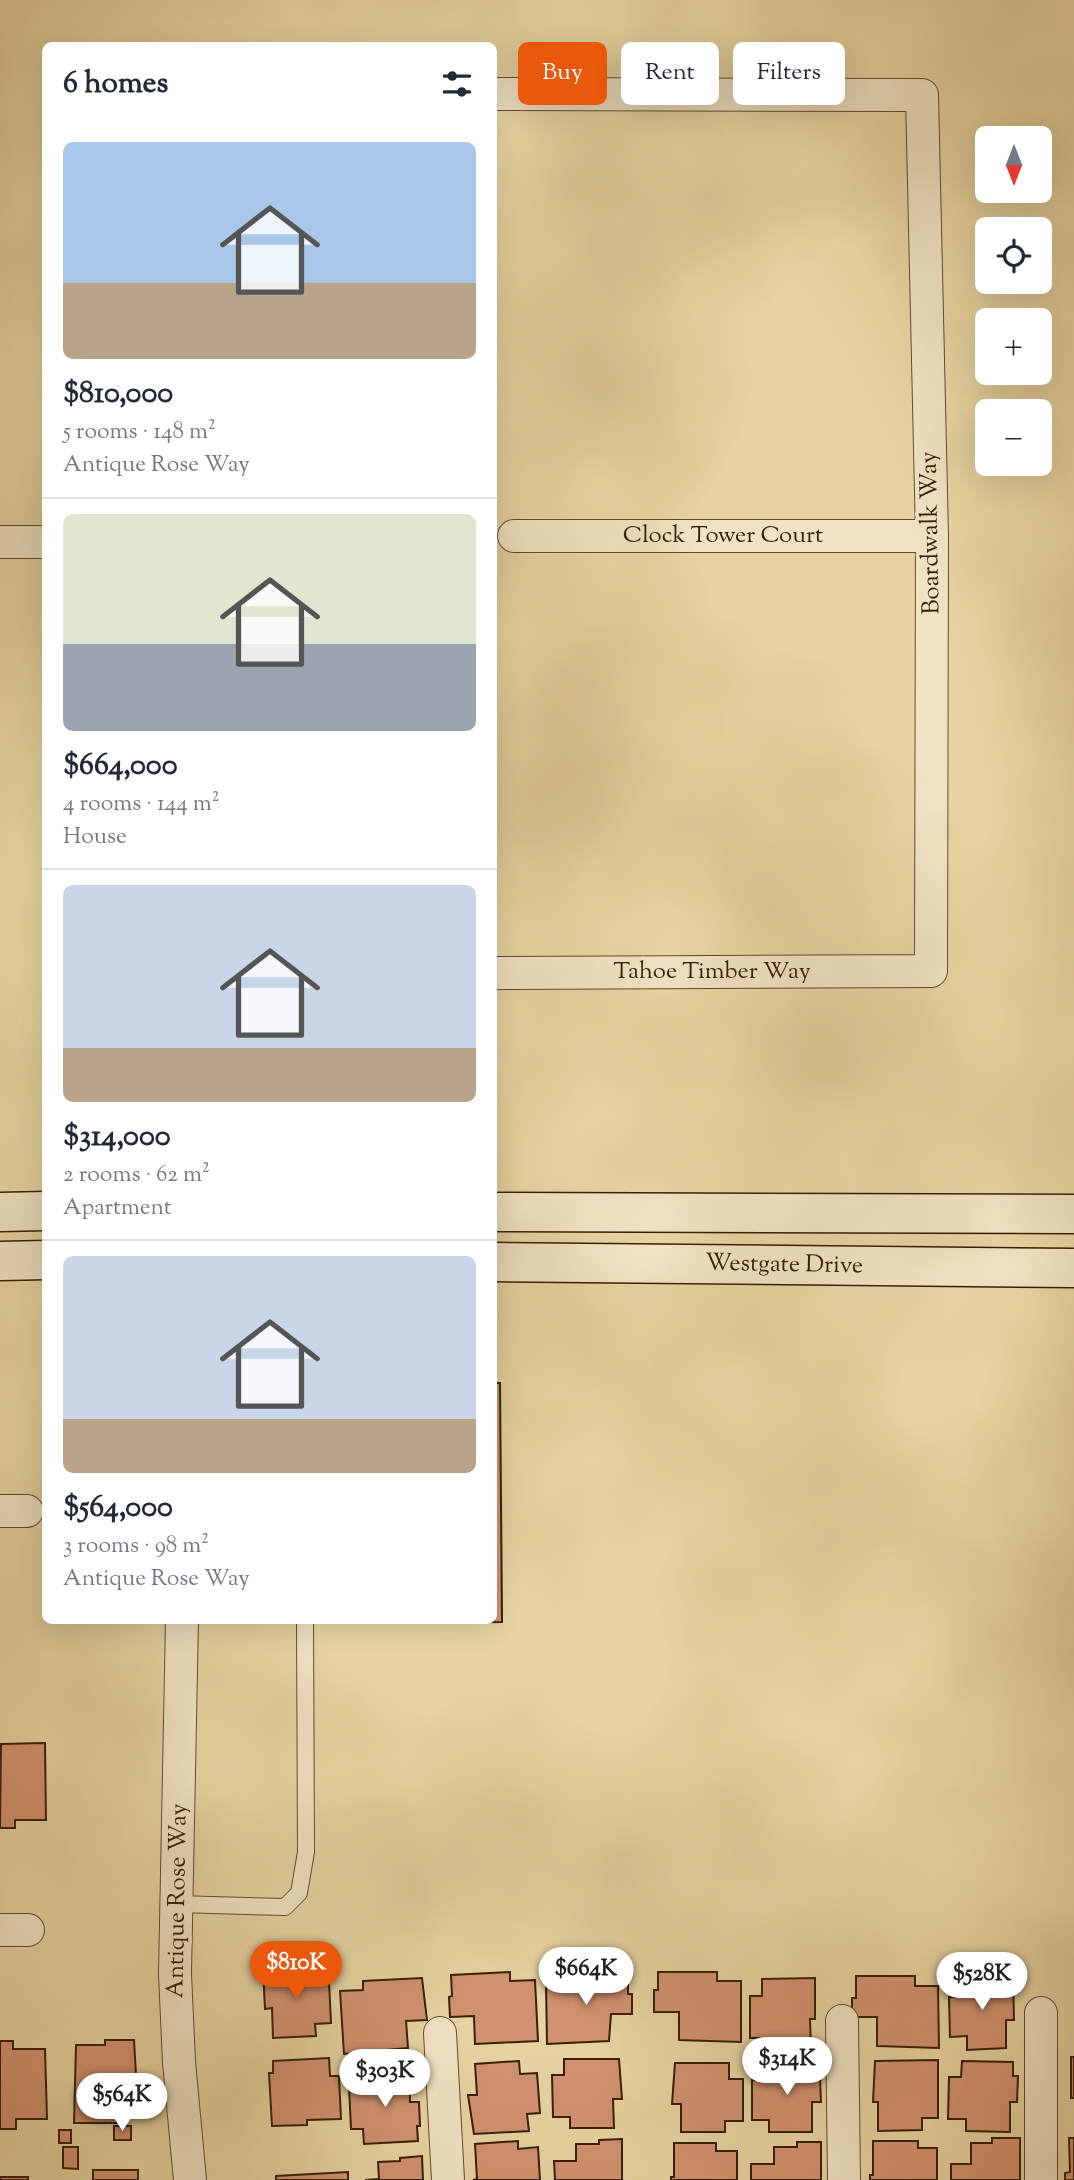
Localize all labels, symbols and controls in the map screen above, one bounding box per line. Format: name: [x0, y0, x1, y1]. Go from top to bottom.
chip: Buy: [518, 42, 607, 105]
chip: Rent: [621, 42, 719, 105]
chip: Filters: [733, 42, 845, 105]
text: 6 homes: [63, 63, 168, 106]
icon: filters: [438, 65, 476, 103]
north arrow: [975, 126, 1052, 203]
map controls: [975, 126, 1052, 476]
icon: home: [207, 187, 333, 313]
button: locate: [975, 217, 1052, 294]
button: +: [975, 308, 1052, 385]
text: $810,000: [63, 373, 173, 416]
button: −: [975, 399, 1052, 476]
text: 5 rooms · 148 m²: [63, 416, 216, 449]
text: Antique Rose Way: [63, 449, 250, 482]
street label: Boardwalk Way: [913, 451, 949, 615]
street label: Clock Tower Court: [623, 519, 823, 553]
icon: home: [207, 559, 333, 685]
text: $664,000: [63, 745, 178, 788]
text: 4 rooms · 144 m²: [63, 788, 220, 821]
text: House: [63, 821, 127, 854]
icon: home: [207, 930, 333, 1056]
street label: Tahoe Timber Way: [613, 955, 811, 989]
text: $314,000: [63, 1116, 171, 1159]
text: 2 rooms · 62 m²: [63, 1159, 210, 1192]
text: Apartment: [63, 1192, 172, 1225]
street label: Westgate Drive: [705, 1247, 863, 1283]
icon: home: [207, 1301, 333, 1427]
text: $564,000: [63, 1487, 173, 1530]
text: 3 rooms · 98 m²: [63, 1530, 209, 1563]
text: Antique Rose Way: [63, 1563, 250, 1596]
street label: Antique Rose Way: [159, 1803, 197, 1999]
pin: $810K: [247, 1941, 345, 2001]
text: $810K: [266, 1947, 326, 1980]
pin: $664K: [537, 1948, 635, 2007]
pin: $528K: [933, 1952, 1031, 2012]
text: $664K: [555, 1953, 617, 1986]
text: $528K: [952, 1958, 1012, 1991]
pin: $314K: [738, 2038, 836, 2097]
text: $314K: [758, 2043, 816, 2076]
pin: $303K: [336, 2050, 434, 2109]
text: $303K: [355, 2055, 415, 2088]
pin: $564K: [73, 2074, 171, 2133]
text: $564K: [92, 2079, 152, 2112]

